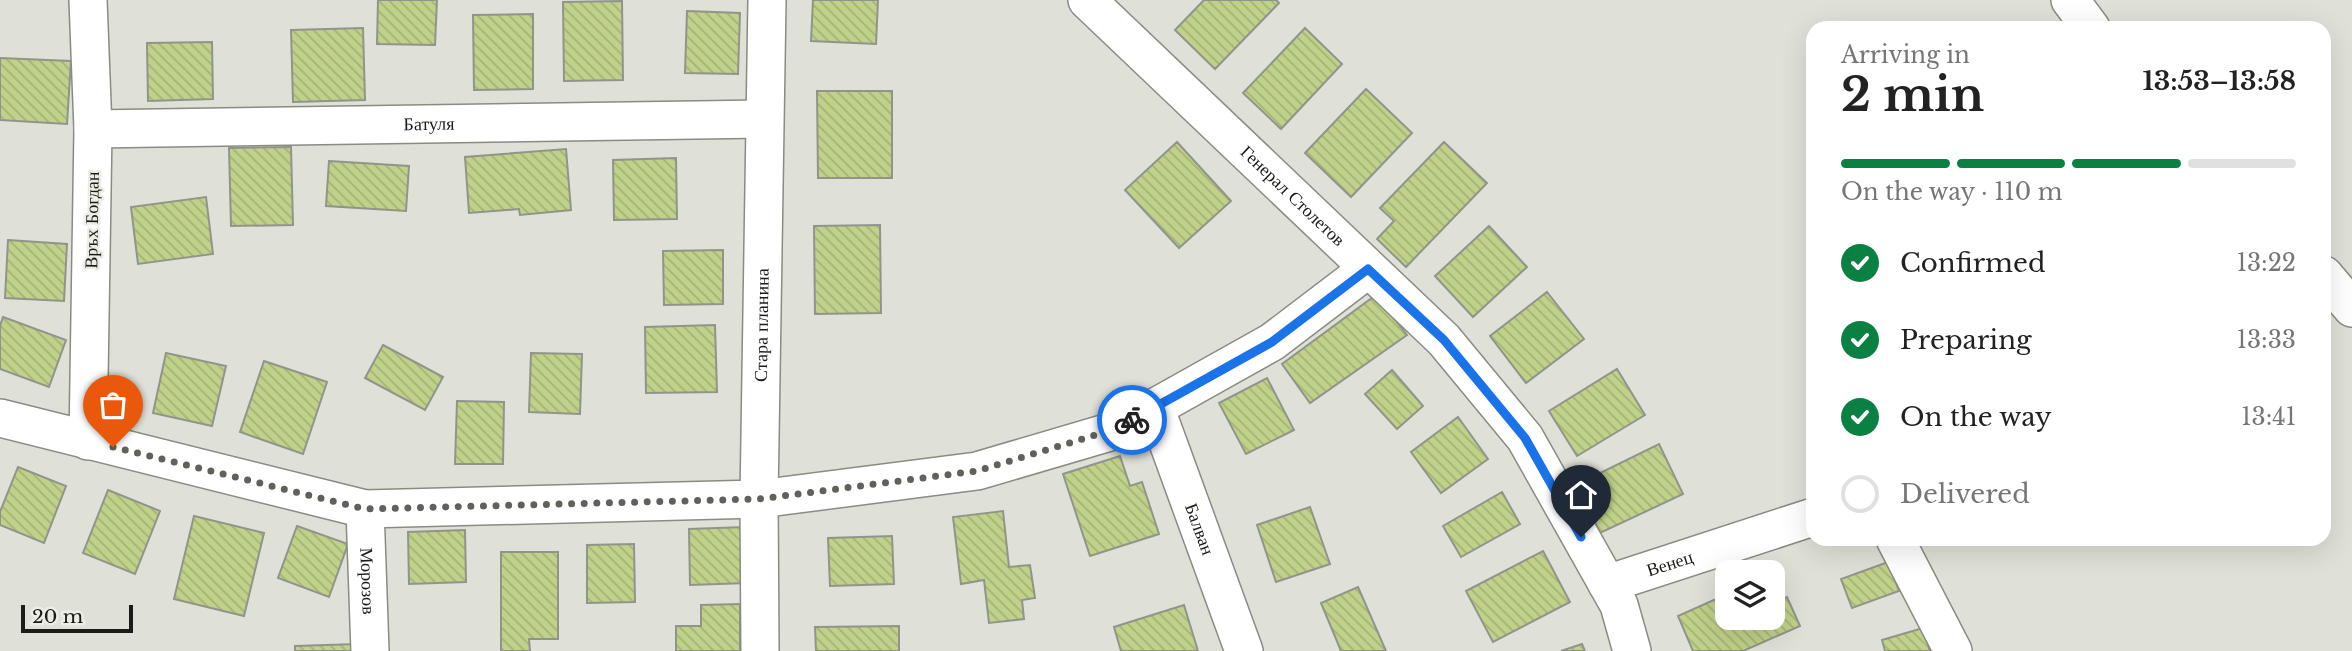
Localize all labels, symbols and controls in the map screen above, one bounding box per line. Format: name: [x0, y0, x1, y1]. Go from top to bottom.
text: Arriving in: [1841, 41, 1970, 69]
text: 13:53–13:58: [2142, 65, 2296, 97]
text: 2 min: [1841, 66, 1984, 123]
street label: Батуля: [403, 113, 455, 135]
street label: Генерал Столетов: [1236, 141, 1350, 251]
street label: Връх Богдан: [80, 171, 104, 269]
text: On the way · 110 m: [1841, 178, 2062, 206]
icon: check: [1841, 244, 1879, 282]
text: Confirmed: [1900, 247, 2045, 279]
text: 13:22: [2237, 249, 2296, 277]
street label: Стара планина: [750, 268, 774, 382]
icon: check: [1841, 321, 1879, 359]
text: Preparing: [1900, 324, 2032, 356]
text: 13:33: [2237, 326, 2296, 354]
pin: [83, 375, 143, 447]
courier: [1097, 385, 1167, 455]
icon: bag: [94, 386, 132, 424]
icon: check: [1841, 398, 1879, 436]
icon: bike: [1113, 401, 1151, 439]
text: On the way: [1900, 401, 2052, 433]
text: 13:41: [2241, 403, 2296, 431]
pin: [1551, 465, 1611, 537]
icon: home: [1562, 476, 1600, 514]
text: Delivered: [1900, 478, 2030, 510]
street label: Балван: [1180, 500, 1219, 558]
street label: Венец: [1644, 546, 1696, 581]
street label: Морозов: [355, 547, 380, 615]
map controls: [1715, 560, 1785, 630]
button: layers: [1715, 560, 1785, 630]
scale bar: [21, 602, 133, 634]
text: 20 m: [32, 605, 83, 628]

